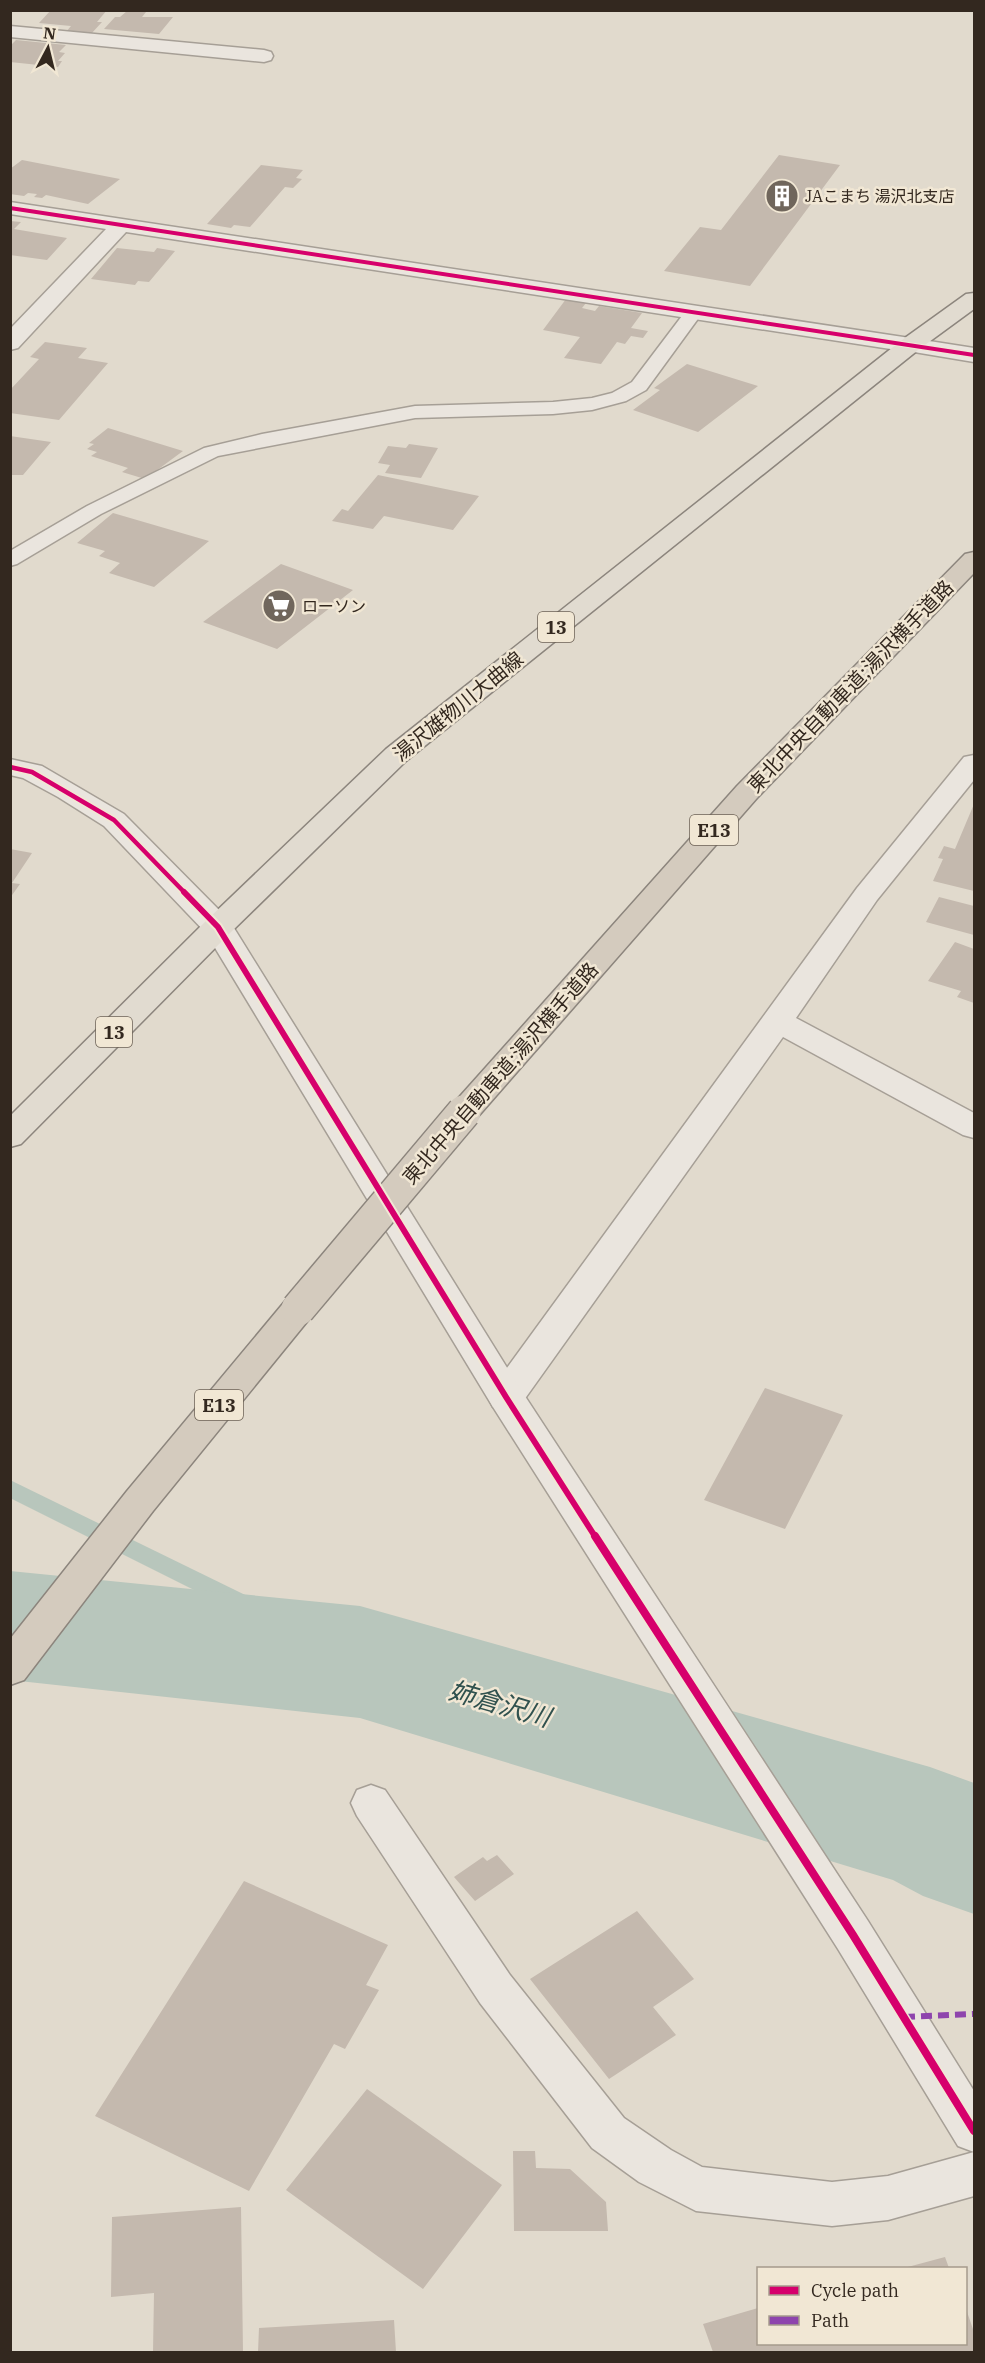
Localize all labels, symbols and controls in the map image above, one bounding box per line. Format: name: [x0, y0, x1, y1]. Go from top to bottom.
north arrow: [18, 18, 78, 78]
text: N: [42, 22, 57, 44]
building icon: JAこまち 湯沢北支店: [764, 178, 800, 214]
place label: JAこまち 湯沢北支店: [805, 186, 955, 206]
street label: 東北中央自動車道;湯沢横手道路: [741, 574, 959, 798]
supermarket icon: ローソン: [261, 588, 297, 624]
place label: ローソン: [302, 596, 366, 616]
road number: 13: [538, 612, 574, 642]
street label: 湯沢雄物川大曲線: [387, 645, 529, 767]
road number: E13: [690, 815, 738, 845]
street label: 東北中央自動車道;湯沢横手道路: [396, 956, 604, 1190]
road number: 13: [96, 1017, 132, 1047]
road number: E13: [195, 1390, 243, 1420]
water label: 姉倉沢川: [445, 1672, 558, 1734]
legend: [757, 2267, 967, 2345]
text: Cycle path: [811, 2279, 899, 2302]
text: Path: [811, 2309, 849, 2332]

